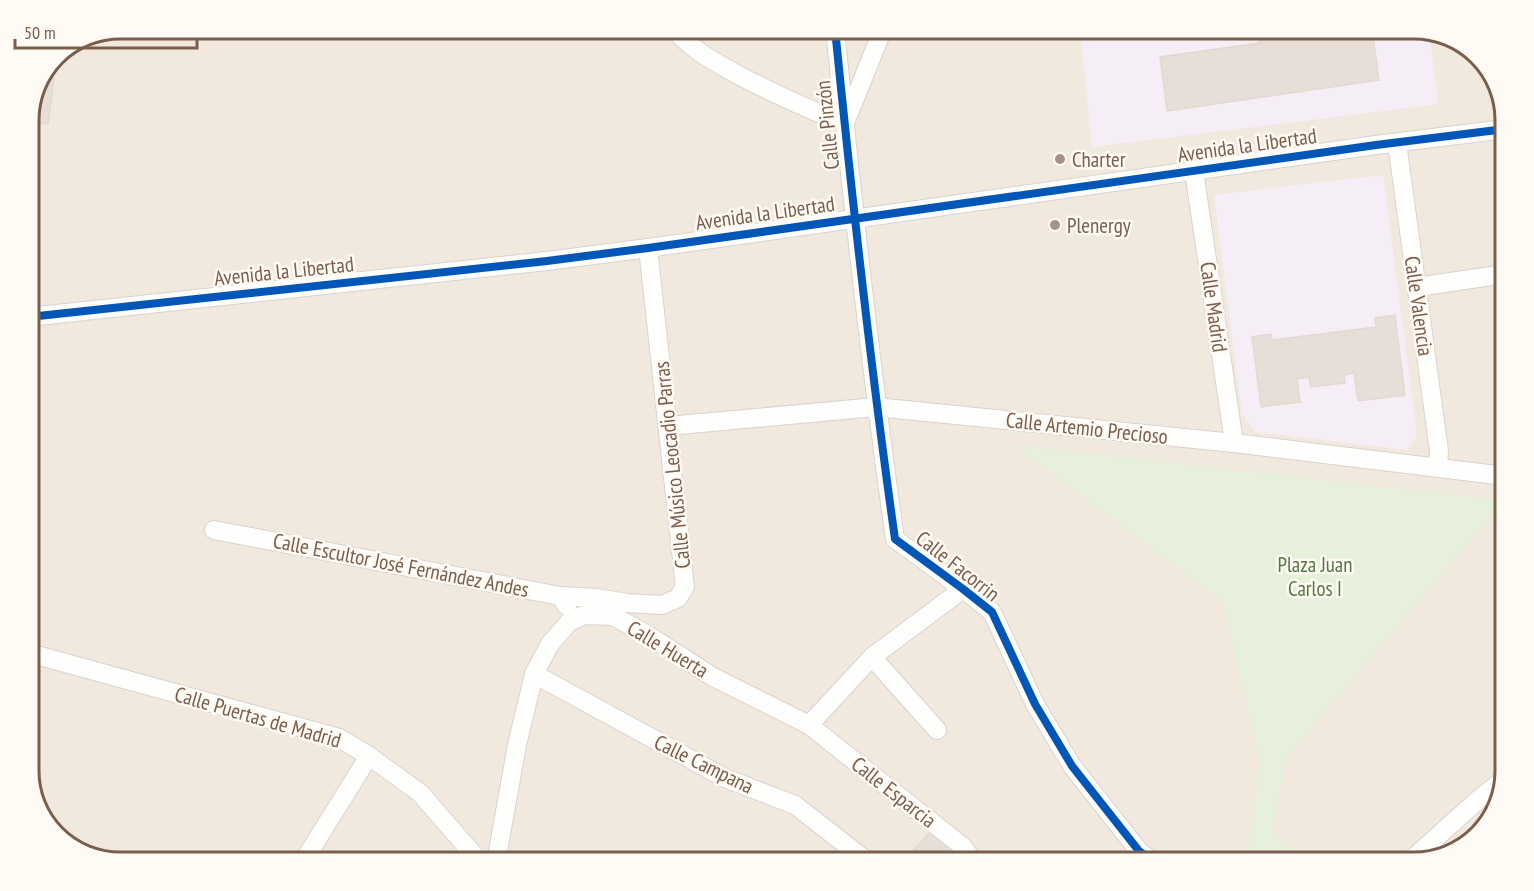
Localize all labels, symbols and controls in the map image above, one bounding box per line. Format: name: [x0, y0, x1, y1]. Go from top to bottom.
scale bar: [15, 12, 196, 50]
text: 50 m: [24, 21, 56, 44]
street label: Calle Pinzón: [809, 79, 845, 171]
street label: Avenida la Libertad: [1176, 122, 1318, 168]
place label: Charter: [1072, 146, 1126, 173]
marker: Charter: [1053, 152, 1067, 166]
street label: Avenida la Libertad: [694, 190, 836, 236]
place label: Plenergy: [1067, 212, 1131, 239]
marker: Plenergy: [1048, 218, 1062, 232]
street label: Avenida la Libertad: [213, 250, 355, 292]
street label: Calle Valencia: [1399, 254, 1439, 358]
street label: Calle Madrid: [1194, 260, 1234, 354]
street label: Calle Músico Leocadio Parras: [648, 360, 696, 570]
street label: Calle Artemio Precioso: [1005, 406, 1169, 450]
street label: Calle Facorrin: [911, 525, 1005, 607]
street label: Calle Escultor José Fernández Andes: [271, 527, 531, 603]
park label: Plaza Juan Carlos I: [1278, 551, 1352, 602]
street label: Calle Huerta: [622, 614, 714, 684]
street label: Calle Puertas de Madrid: [172, 680, 344, 754]
street label: Calle Campana: [650, 728, 758, 800]
street label: Calle Esparcia: [846, 750, 942, 834]

